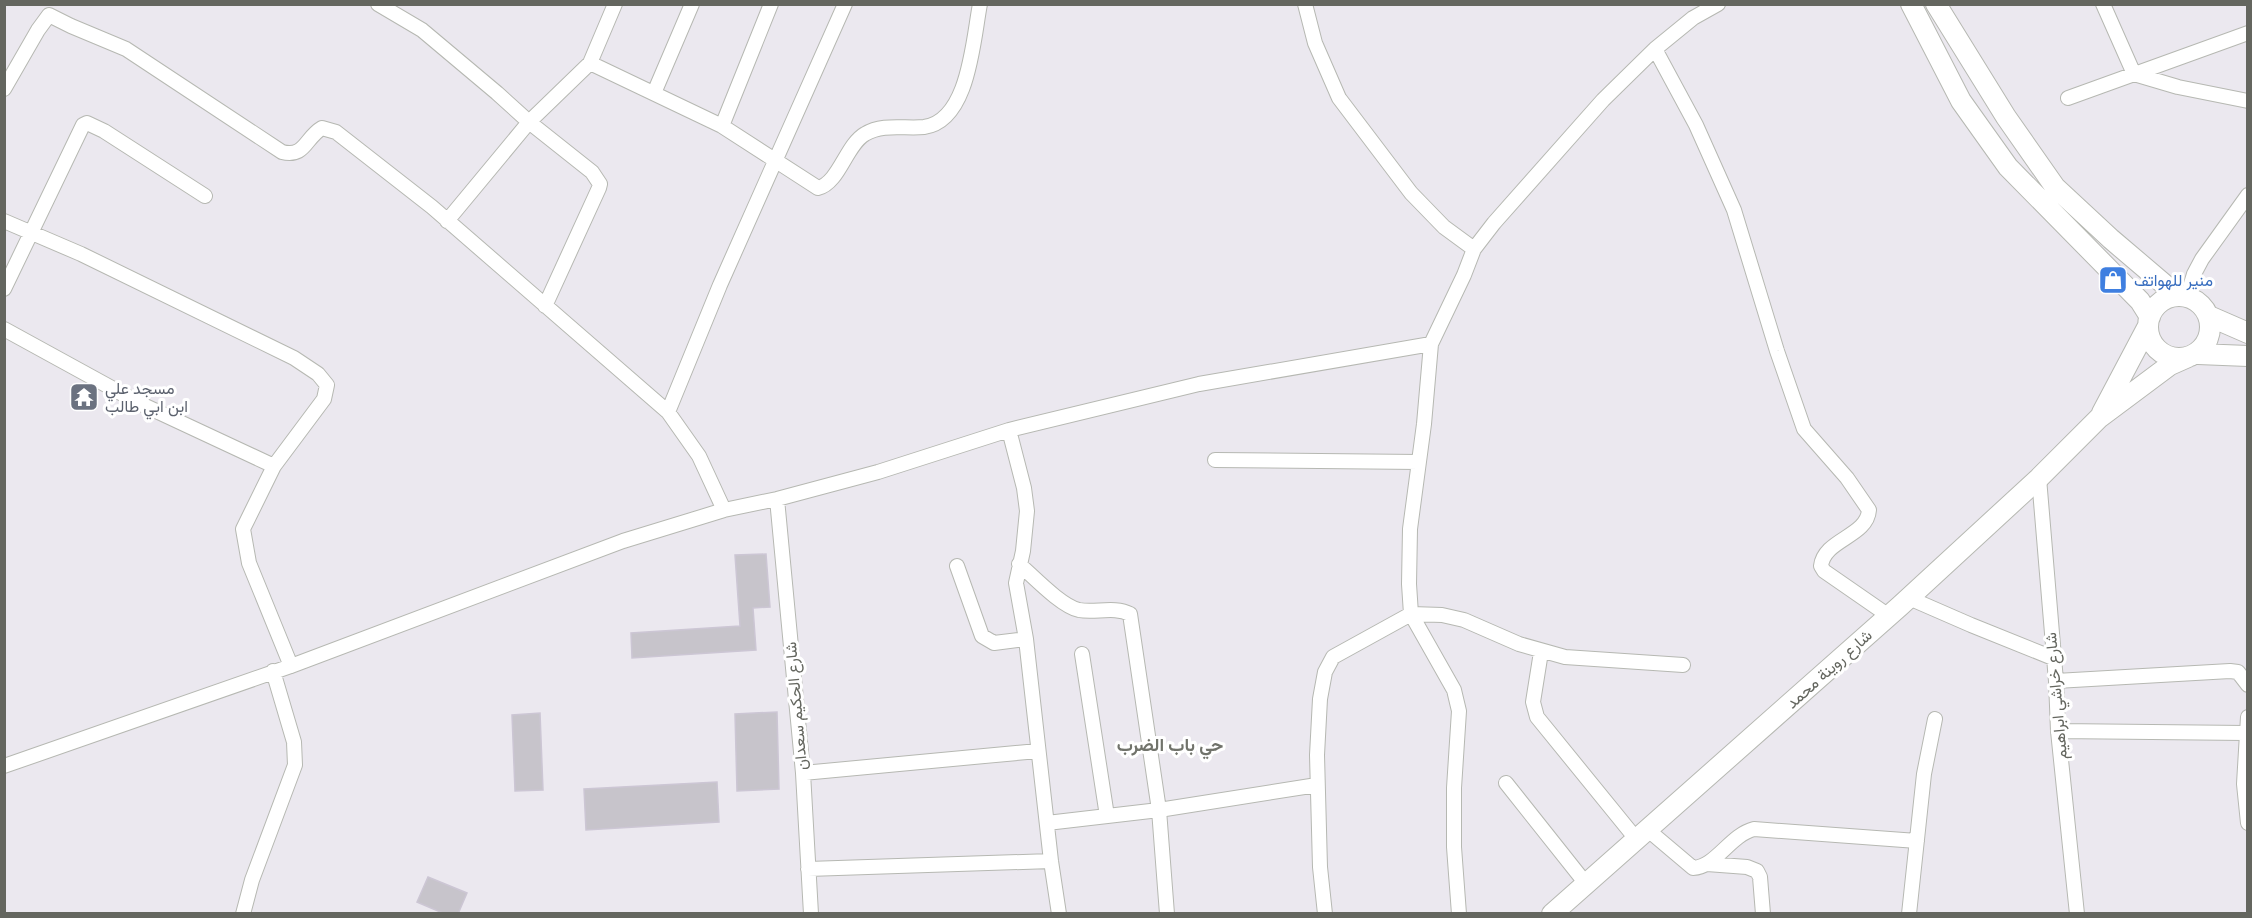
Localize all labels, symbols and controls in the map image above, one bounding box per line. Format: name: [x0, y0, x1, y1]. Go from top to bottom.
shop icon: منير للهواتف: [2097, 264, 2129, 296]
place label: منير للهواتف: [2134, 270, 2213, 291]
place label: مسجد علي ابن ابي طالب: [105, 378, 188, 420]
temple icon: مسجد علي ابن ابي طالب: [68, 381, 100, 413]
street label: شارع روينة محمد: [1782, 625, 1877, 714]
street label: شارع خراشي ابراهيم: [2040, 631, 2075, 760]
street label: شارع الحكيم سعدان: [780, 641, 813, 771]
district label: حي باب الضرب: [1117, 733, 1223, 760]

